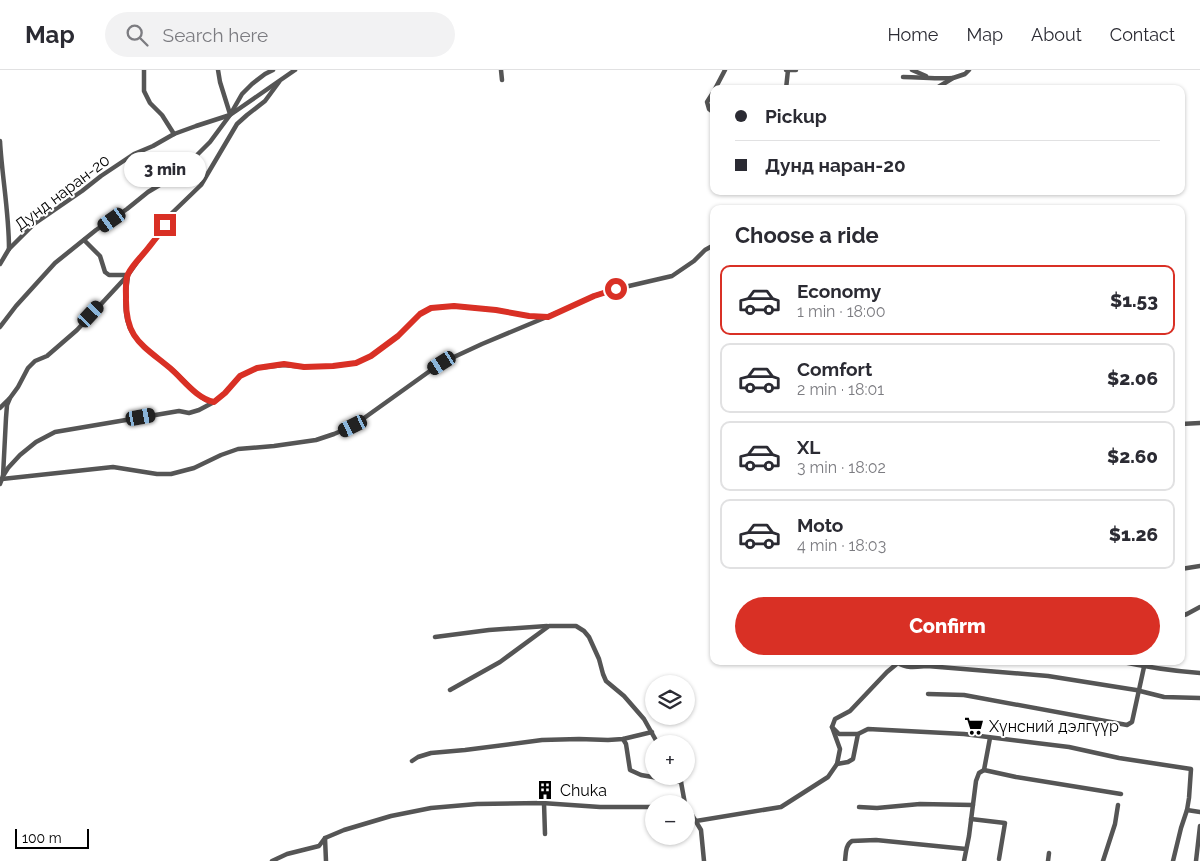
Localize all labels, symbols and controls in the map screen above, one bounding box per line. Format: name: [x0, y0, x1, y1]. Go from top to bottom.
search box: [105, 12, 455, 57]
text: Map: [25, 20, 75, 49]
icon: search: [123, 21, 151, 49]
text: Search here: [163, 24, 268, 46]
text: Home: [887, 24, 938, 45]
text: Map: [966, 24, 1003, 45]
text: About: [1031, 24, 1082, 45]
text: Contact: [1110, 24, 1175, 45]
text: Pickup: [765, 105, 827, 127]
street label: Дунд наран-20: [11, 150, 114, 234]
callout: 3 min: [124, 152, 206, 188]
text: Дунд наран-20: [765, 154, 906, 176]
text: 3 min: [144, 160, 186, 179]
car: [95, 205, 128, 235]
route end: [154, 214, 176, 236]
text: Choose a ride: [735, 222, 879, 248]
route start: [605, 278, 627, 300]
icon: car: [737, 278, 782, 323]
text: Economy: [797, 280, 881, 302]
text: $1.53: [1110, 289, 1158, 311]
car: [75, 298, 106, 330]
text: 1 min · 18:00: [797, 302, 886, 321]
car: [425, 349, 458, 377]
icon: car: [737, 356, 782, 401]
text: Comfort: [797, 358, 872, 380]
text: $2.06: [1107, 367, 1158, 389]
text: 2 min · 18:01: [797, 380, 884, 399]
car: [124, 407, 157, 427]
car: [336, 413, 369, 439]
icon: car: [737, 434, 782, 479]
text: XL: [797, 436, 820, 458]
text: $2.60: [1107, 445, 1158, 467]
text: 3 min · 18:02: [797, 458, 886, 477]
icon: car: [737, 512, 782, 557]
text: Moto: [797, 514, 843, 536]
text: $1.26: [1109, 523, 1158, 545]
text: 4 min · 18:03: [797, 536, 886, 555]
button: Confirm: [735, 597, 1160, 655]
map controls: [645, 675, 695, 845]
button: layers: [645, 675, 695, 725]
supermarket icon: Хүнсний дэлгүүр: [963, 715, 985, 737]
place label: Хүнсний дэлгүүр: [989, 717, 1119, 736]
button: +: [645, 735, 695, 785]
building icon: Chuka: [534, 779, 556, 801]
place label: Chuka: [560, 781, 607, 800]
button: −: [645, 795, 695, 845]
scale bar: [15, 826, 89, 849]
text: 100 m: [22, 830, 62, 846]

